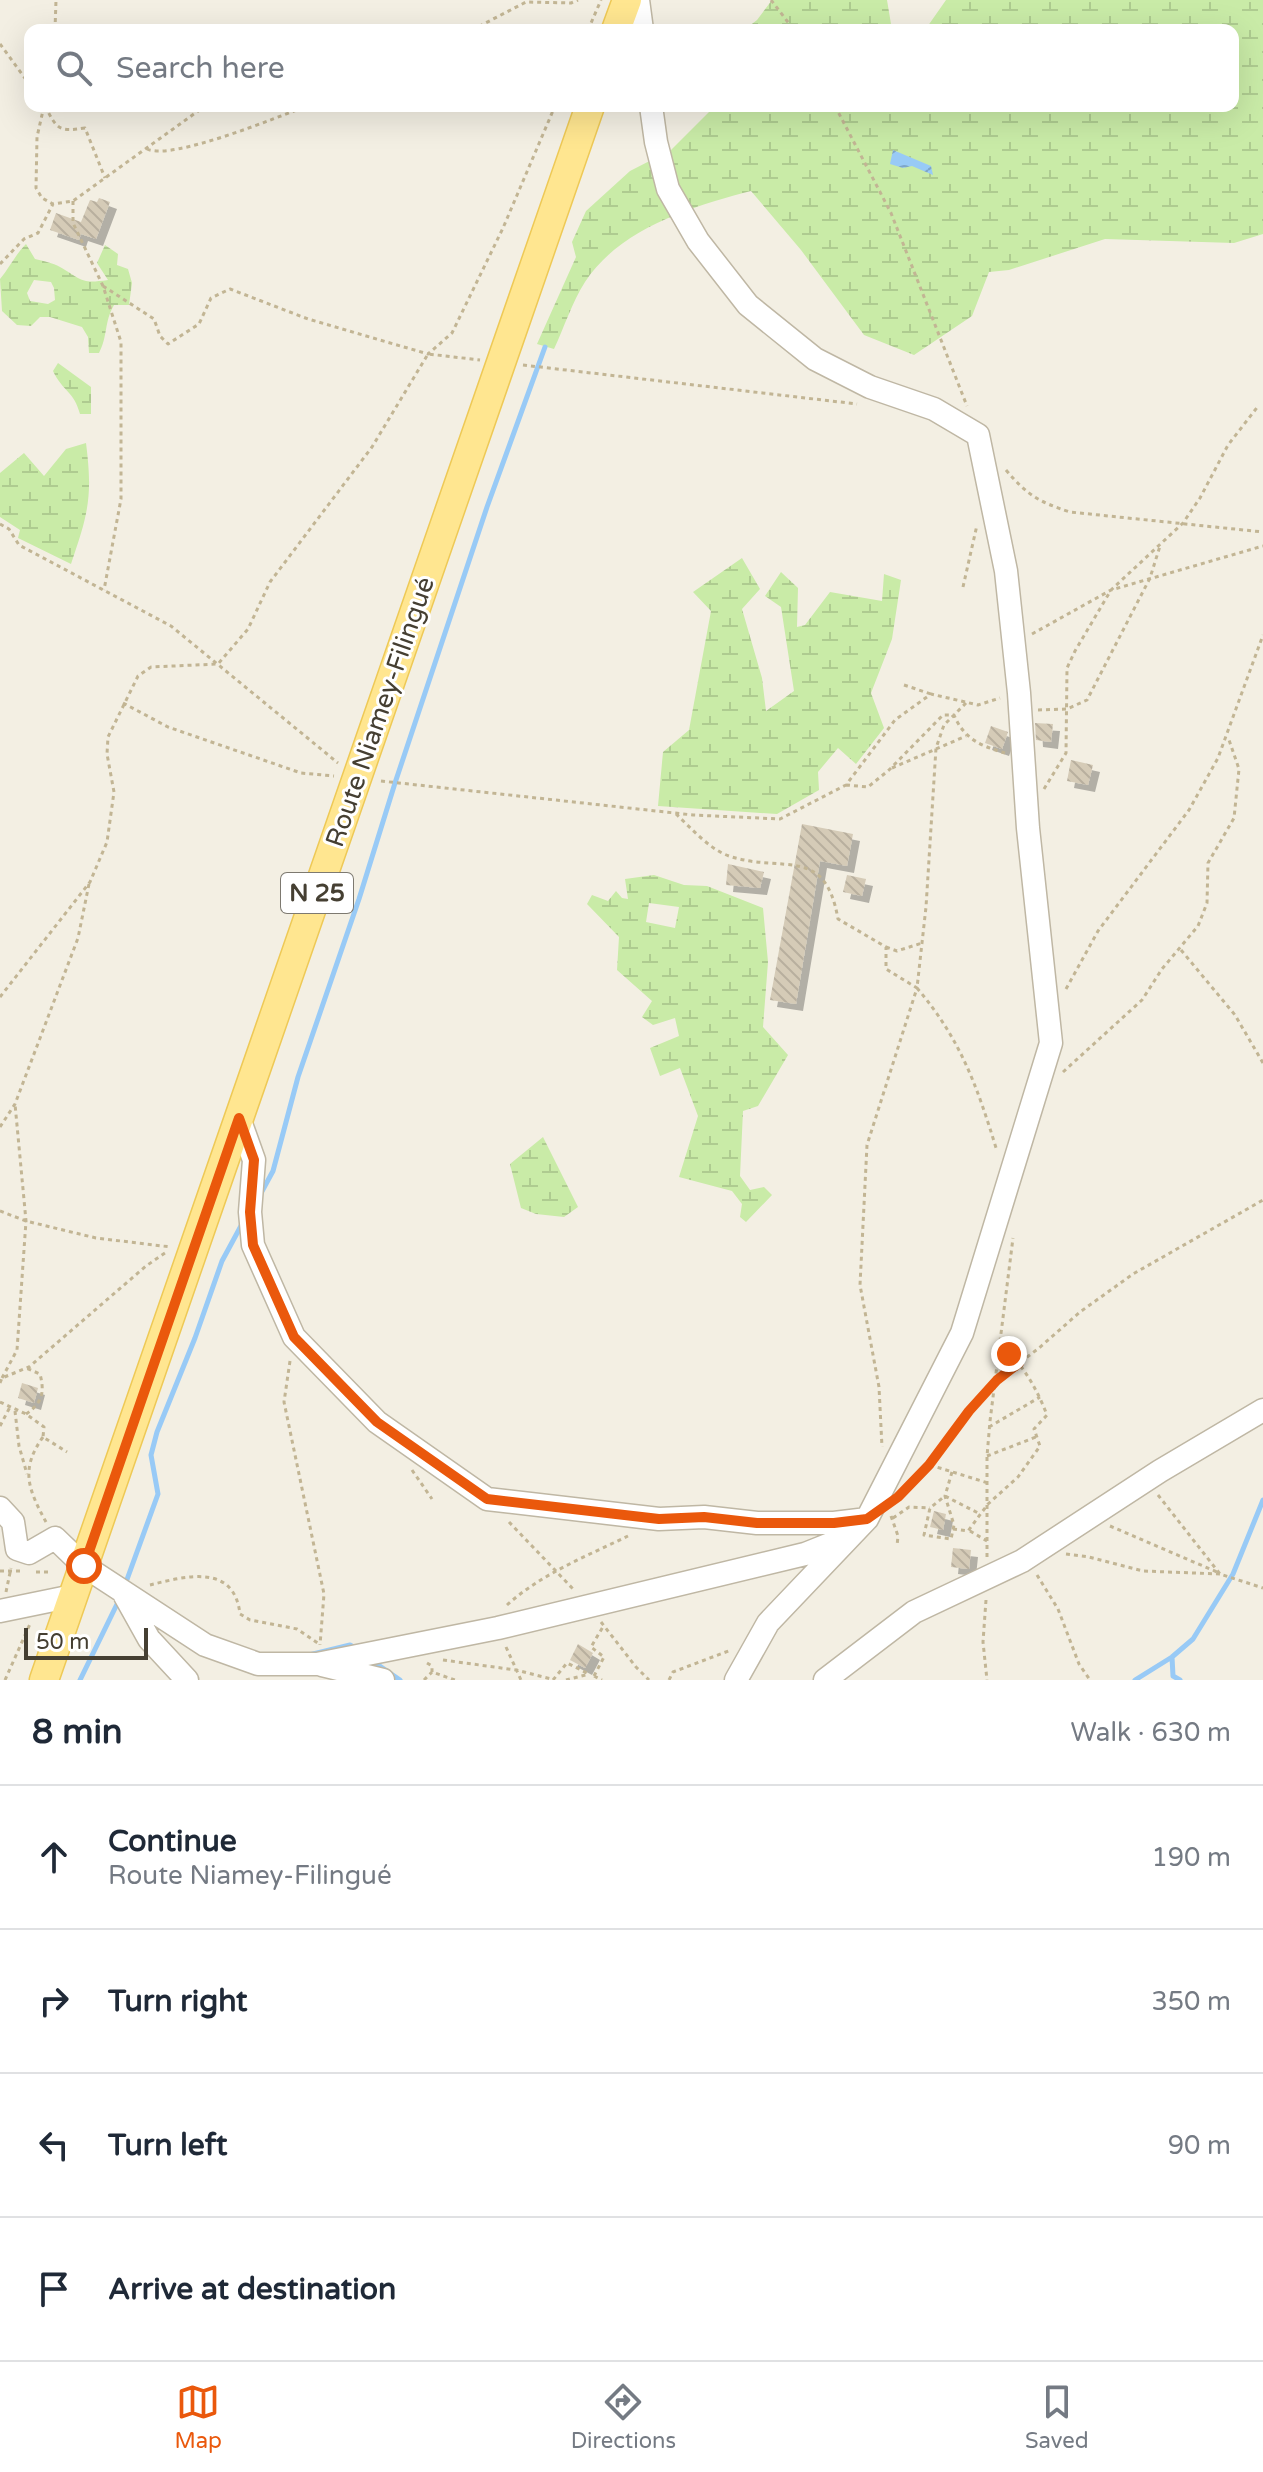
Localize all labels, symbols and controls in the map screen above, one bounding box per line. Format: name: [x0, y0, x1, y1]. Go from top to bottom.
search box: [24, 24, 1239, 112]
icon: search: [52, 46, 96, 90]
text: Search here: [116, 50, 285, 87]
street label: Route Niamey-Filingué: [319, 573, 441, 851]
road number: N 25: [281, 873, 353, 913]
route end: [991, 1336, 1027, 1372]
route start: [66, 1548, 102, 1584]
scale bar: [24, 1624, 148, 1660]
text: 50 m: [36, 1629, 90, 1655]
text: 8 min: [32, 1712, 123, 1753]
text: Walk · 630 m: [1071, 1717, 1231, 1748]
text: Continue: [108, 1823, 237, 1860]
icon: ahead: [32, 1835, 76, 1879]
text: 190 m: [1151, 1842, 1231, 1873]
text: Route Niamey-Filingué: [108, 1860, 392, 1891]
icon: right: [32, 1979, 76, 2023]
text: Turn right: [108, 1983, 248, 2020]
text: 350 m: [1151, 1986, 1231, 2017]
icon: left: [32, 2123, 76, 2167]
text: Turn left: [108, 2127, 227, 2164]
text: 90 m: [1168, 2130, 1231, 2161]
icon: arrive: [32, 2267, 76, 2311]
text: Arrive at destination: [108, 2271, 396, 2308]
tab: Map: [174, 2380, 222, 2454]
tab: Directions: [571, 2380, 676, 2454]
tab: Saved: [1025, 2380, 1089, 2454]

